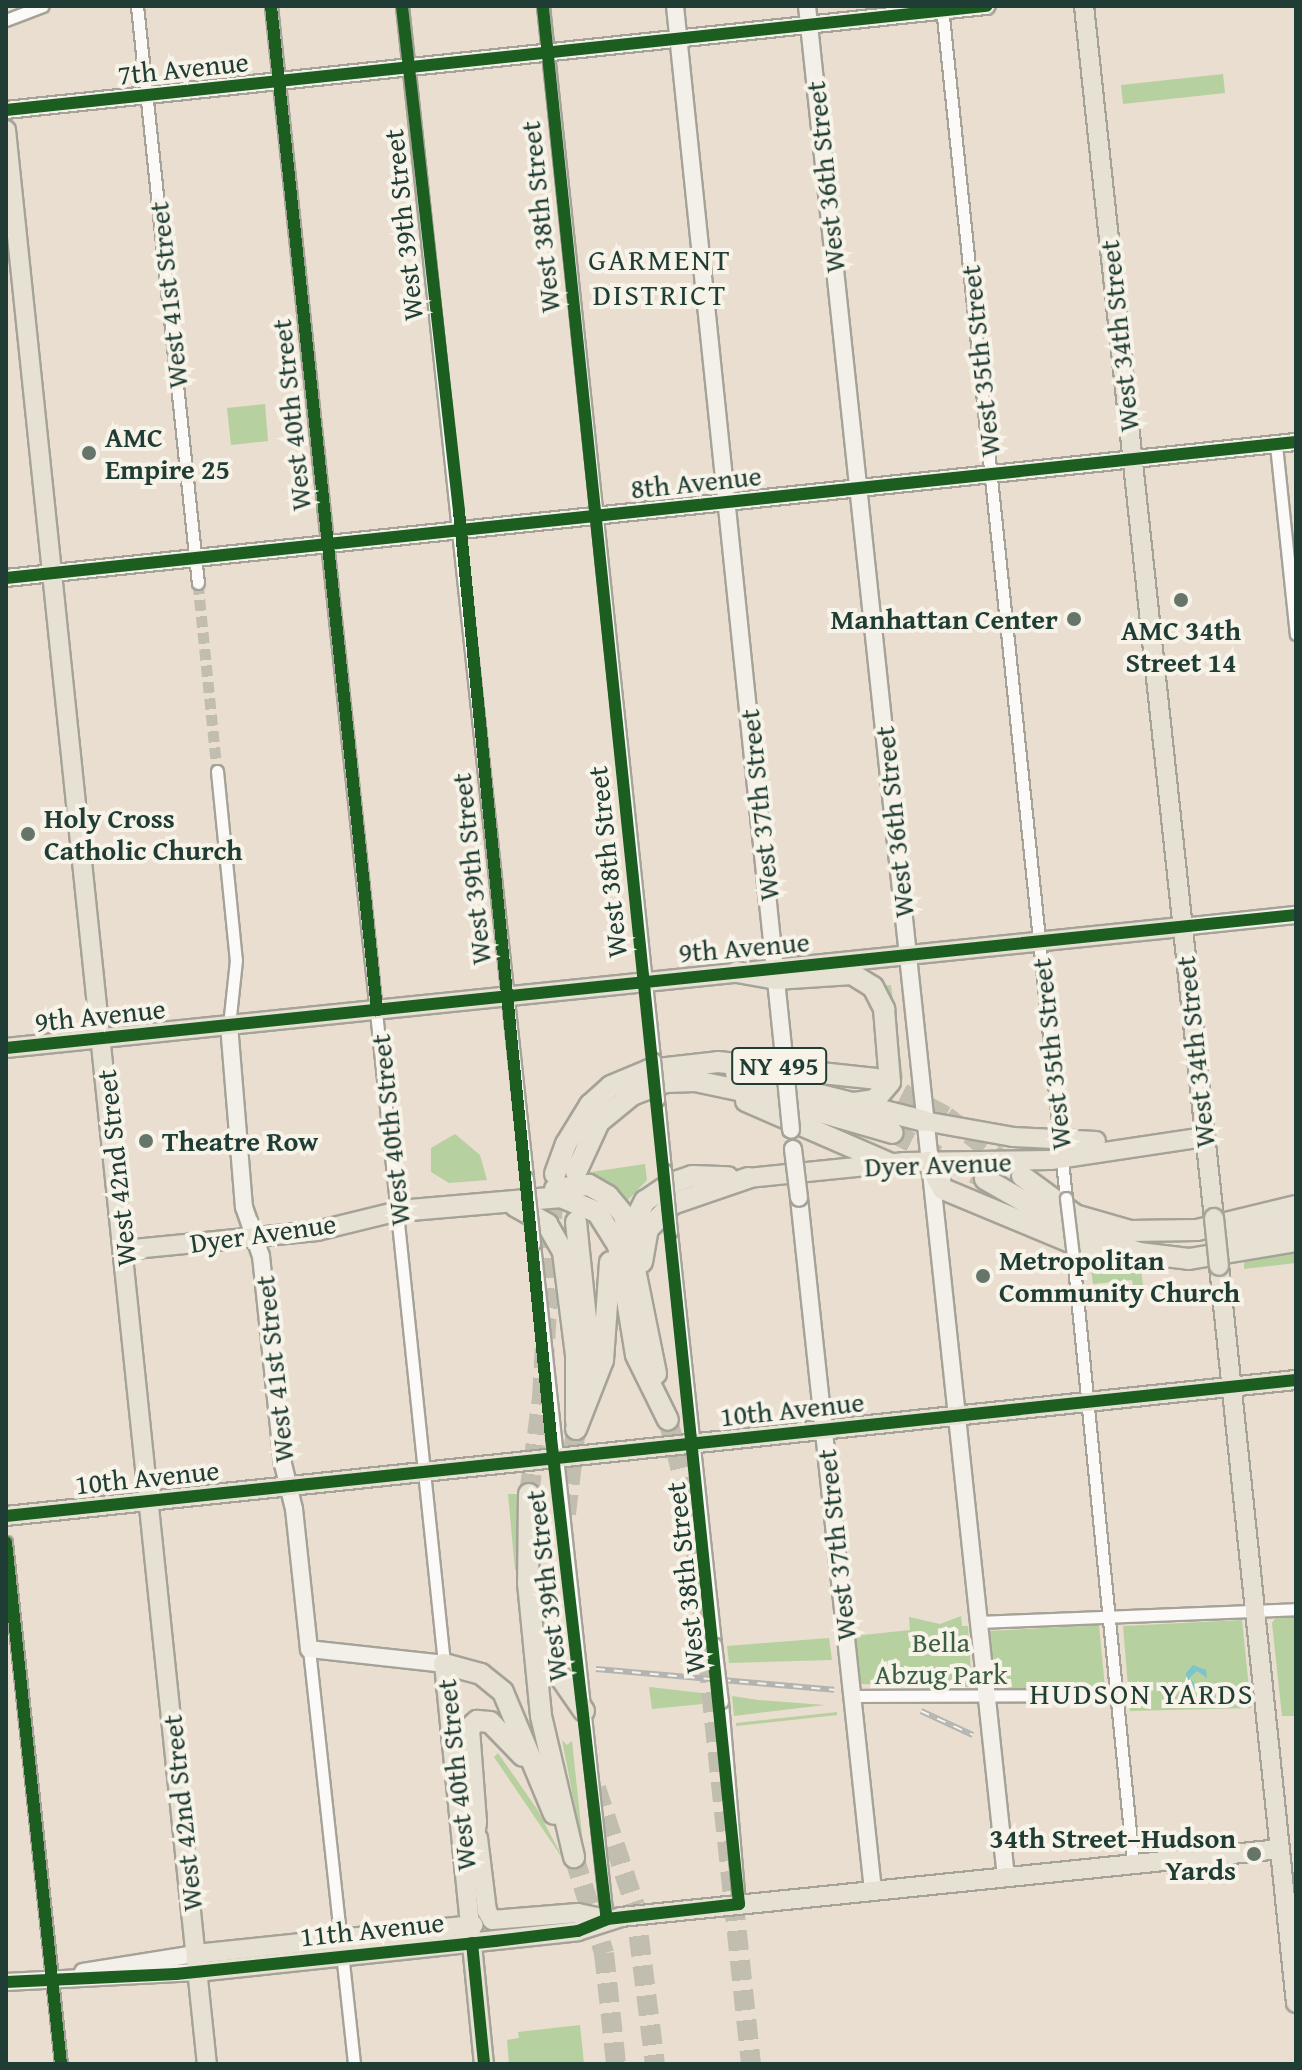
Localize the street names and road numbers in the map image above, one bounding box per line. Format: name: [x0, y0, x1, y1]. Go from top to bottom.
street label: 7th Avenue: [116, 44, 250, 92]
street label: West 36th Street: [798, 79, 852, 275]
street label: West 38th Street: [513, 119, 567, 315]
street label: West 39th Street: [376, 127, 430, 323]
street label: West 41st Street: [141, 200, 195, 390]
street label: West 34th Street: [1092, 238, 1146, 434]
street label: West 35th Street: [953, 263, 1007, 459]
street label: West 40th Street: [264, 317, 318, 513]
street label: 8th Avenue: [629, 458, 763, 506]
street label: West 37th Street: [732, 707, 786, 903]
street label: West 36th Street: [867, 724, 921, 920]
street label: West 38th Street: [580, 764, 634, 960]
street label: West 39th Street: [444, 771, 498, 967]
street label: 9th Avenue: [677, 925, 811, 969]
street label: West 34th Street: [1168, 954, 1222, 1150]
street label: West 35th Street: [1024, 956, 1078, 1152]
street label: 9th Avenue: [33, 991, 167, 1039]
street label: West 40th Street: [363, 1032, 417, 1228]
road number: NY 495: [731, 1044, 827, 1088]
street label: West 42nd Street: [89, 1068, 143, 1268]
street label: Dyer Avenue: [864, 1145, 1012, 1183]
street label: Dyer Avenue: [188, 1206, 338, 1260]
street label: West 41st Street: [247, 1274, 301, 1464]
street label: 10th Avenue: [718, 1385, 866, 1433]
street label: West 37th Street: [809, 1447, 863, 1643]
street label: 10th Avenue: [73, 1453, 221, 1501]
street label: West 38th Street: [658, 1480, 712, 1676]
street label: West 39th Street: [518, 1488, 574, 1684]
street label: West 40th Street: [429, 1677, 483, 1873]
street label: West 42nd Street: [155, 1713, 209, 1913]
street label: 11th Avenue: [298, 1905, 446, 1953]

